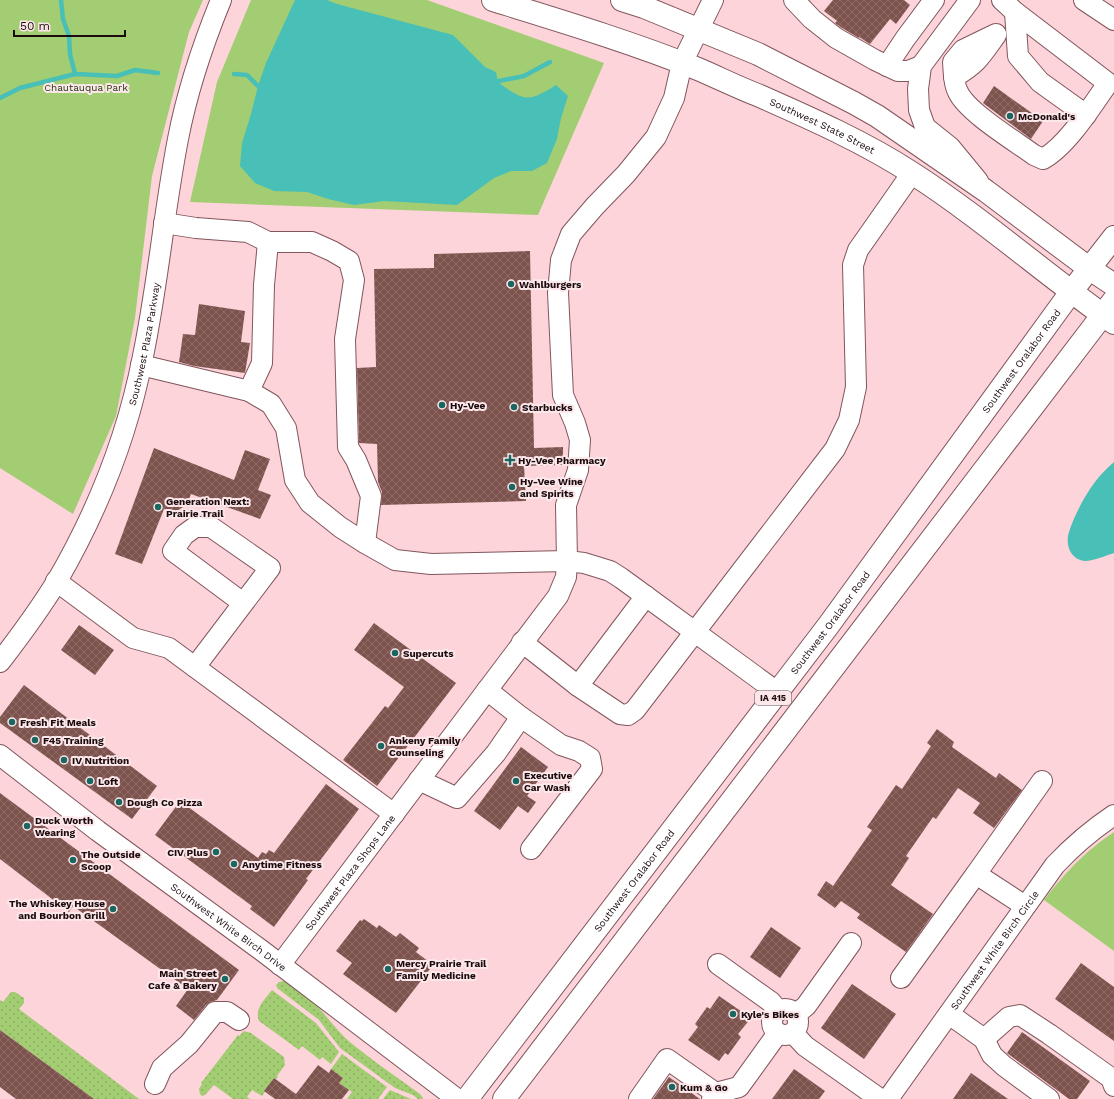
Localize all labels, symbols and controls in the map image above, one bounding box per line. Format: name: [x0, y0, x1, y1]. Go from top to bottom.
scale bar: [14, 12, 125, 38]
text: 50 m: [20, 19, 50, 33]
park label: Chautauqua Park: [44, 82, 128, 93]
street label: Southwest State Street: [768, 96, 878, 156]
marker: McDonald's: [1005, 111, 1015, 121]
place label: McDonald's: [1018, 111, 1076, 122]
marker: Wahlburgers: [506, 279, 516, 289]
place label: Wahlburgers: [519, 279, 582, 290]
street label: Southwest Plaza Parkway: [126, 281, 161, 407]
street label: Southwest Oralabor Road: [980, 307, 1062, 415]
marker: Hy-Vee: [437, 400, 447, 410]
place label: Hy-Vee: [450, 400, 486, 411]
marker: Starbucks: [509, 402, 519, 412]
place label: Starbucks: [522, 402, 573, 413]
marker: Hy-Vee Pharmacy: [505, 455, 515, 465]
place label: Hy-Vee Pharmacy: [518, 455, 606, 466]
place label: Hy-Vee Wine and Spirits: [520, 476, 583, 499]
marker: Hy-Vee Wine and Spirits: [507, 482, 517, 492]
place label: Generation Next: Prairie Trail: [166, 496, 249, 519]
marker: Generation Next: Prairie Trail: [153, 502, 163, 512]
street label: Southwest Oralabor Road: [788, 569, 872, 676]
marker: Supercuts: [390, 648, 400, 658]
place label: Supercuts: [403, 648, 454, 659]
road number: IA 415: [755, 691, 791, 705]
marker: Fresh Fit Meals: [7, 717, 17, 727]
place label: Fresh Fit Meals: [20, 717, 97, 728]
marker: F45 Training: [30, 735, 40, 745]
place label: F45 Training: [43, 735, 104, 746]
place label: Ankeny Family Counseling: [389, 735, 461, 758]
marker: Ankeny Family Counseling: [376, 741, 386, 751]
marker: IV Nutrition: [59, 755, 69, 765]
place label: IV Nutrition: [72, 755, 129, 766]
place label: Executive Car Wash: [524, 770, 572, 793]
marker: Loft: [85, 776, 95, 786]
place label: Loft: [98, 776, 119, 787]
marker: Executive Car Wash: [511, 776, 521, 786]
marker: Dough Co Pizza: [114, 797, 124, 807]
place label: Dough Co Pizza: [127, 797, 203, 808]
street label: Southwest Plaza Shops Lane: [303, 812, 397, 932]
place label: Duck Worth Wearing: [35, 815, 93, 838]
marker: Duck Worth Wearing: [22, 821, 32, 831]
street label: Southwest Oralabor Road: [591, 827, 676, 934]
place label: CIV Plus: [167, 847, 209, 858]
marker: CIV Plus: [211, 847, 221, 857]
place label: The Outside Scoop: [81, 849, 141, 872]
marker: The Outside Scoop: [68, 855, 78, 865]
marker: Anytime Fitness: [229, 859, 239, 869]
place label: Anytime Fitness: [242, 859, 322, 870]
street label: Southwest White Birch Drive: [169, 881, 289, 973]
street label: Southwest White Birch Circle: [948, 888, 1041, 1012]
place label: The Whiskey House and Bourbon Grill: [9, 898, 106, 921]
marker: The Whiskey House and Bourbon Grill: [108, 904, 118, 914]
place label: Mercy Prairie Trail Family Medicine: [396, 958, 487, 981]
marker: Mercy Prairie Trail Family Medicine: [383, 964, 393, 974]
place label: Main Street Cafe & Bakery: [148, 968, 218, 991]
marker: Main Street Cafe & Bakery: [220, 974, 230, 984]
marker: Kyle's Bikes: [728, 1009, 738, 1019]
place label: Kyle's Bikes: [741, 1009, 800, 1020]
marker: Kum & Go: [667, 1082, 677, 1092]
place label: Kum & Go: [680, 1082, 728, 1093]

